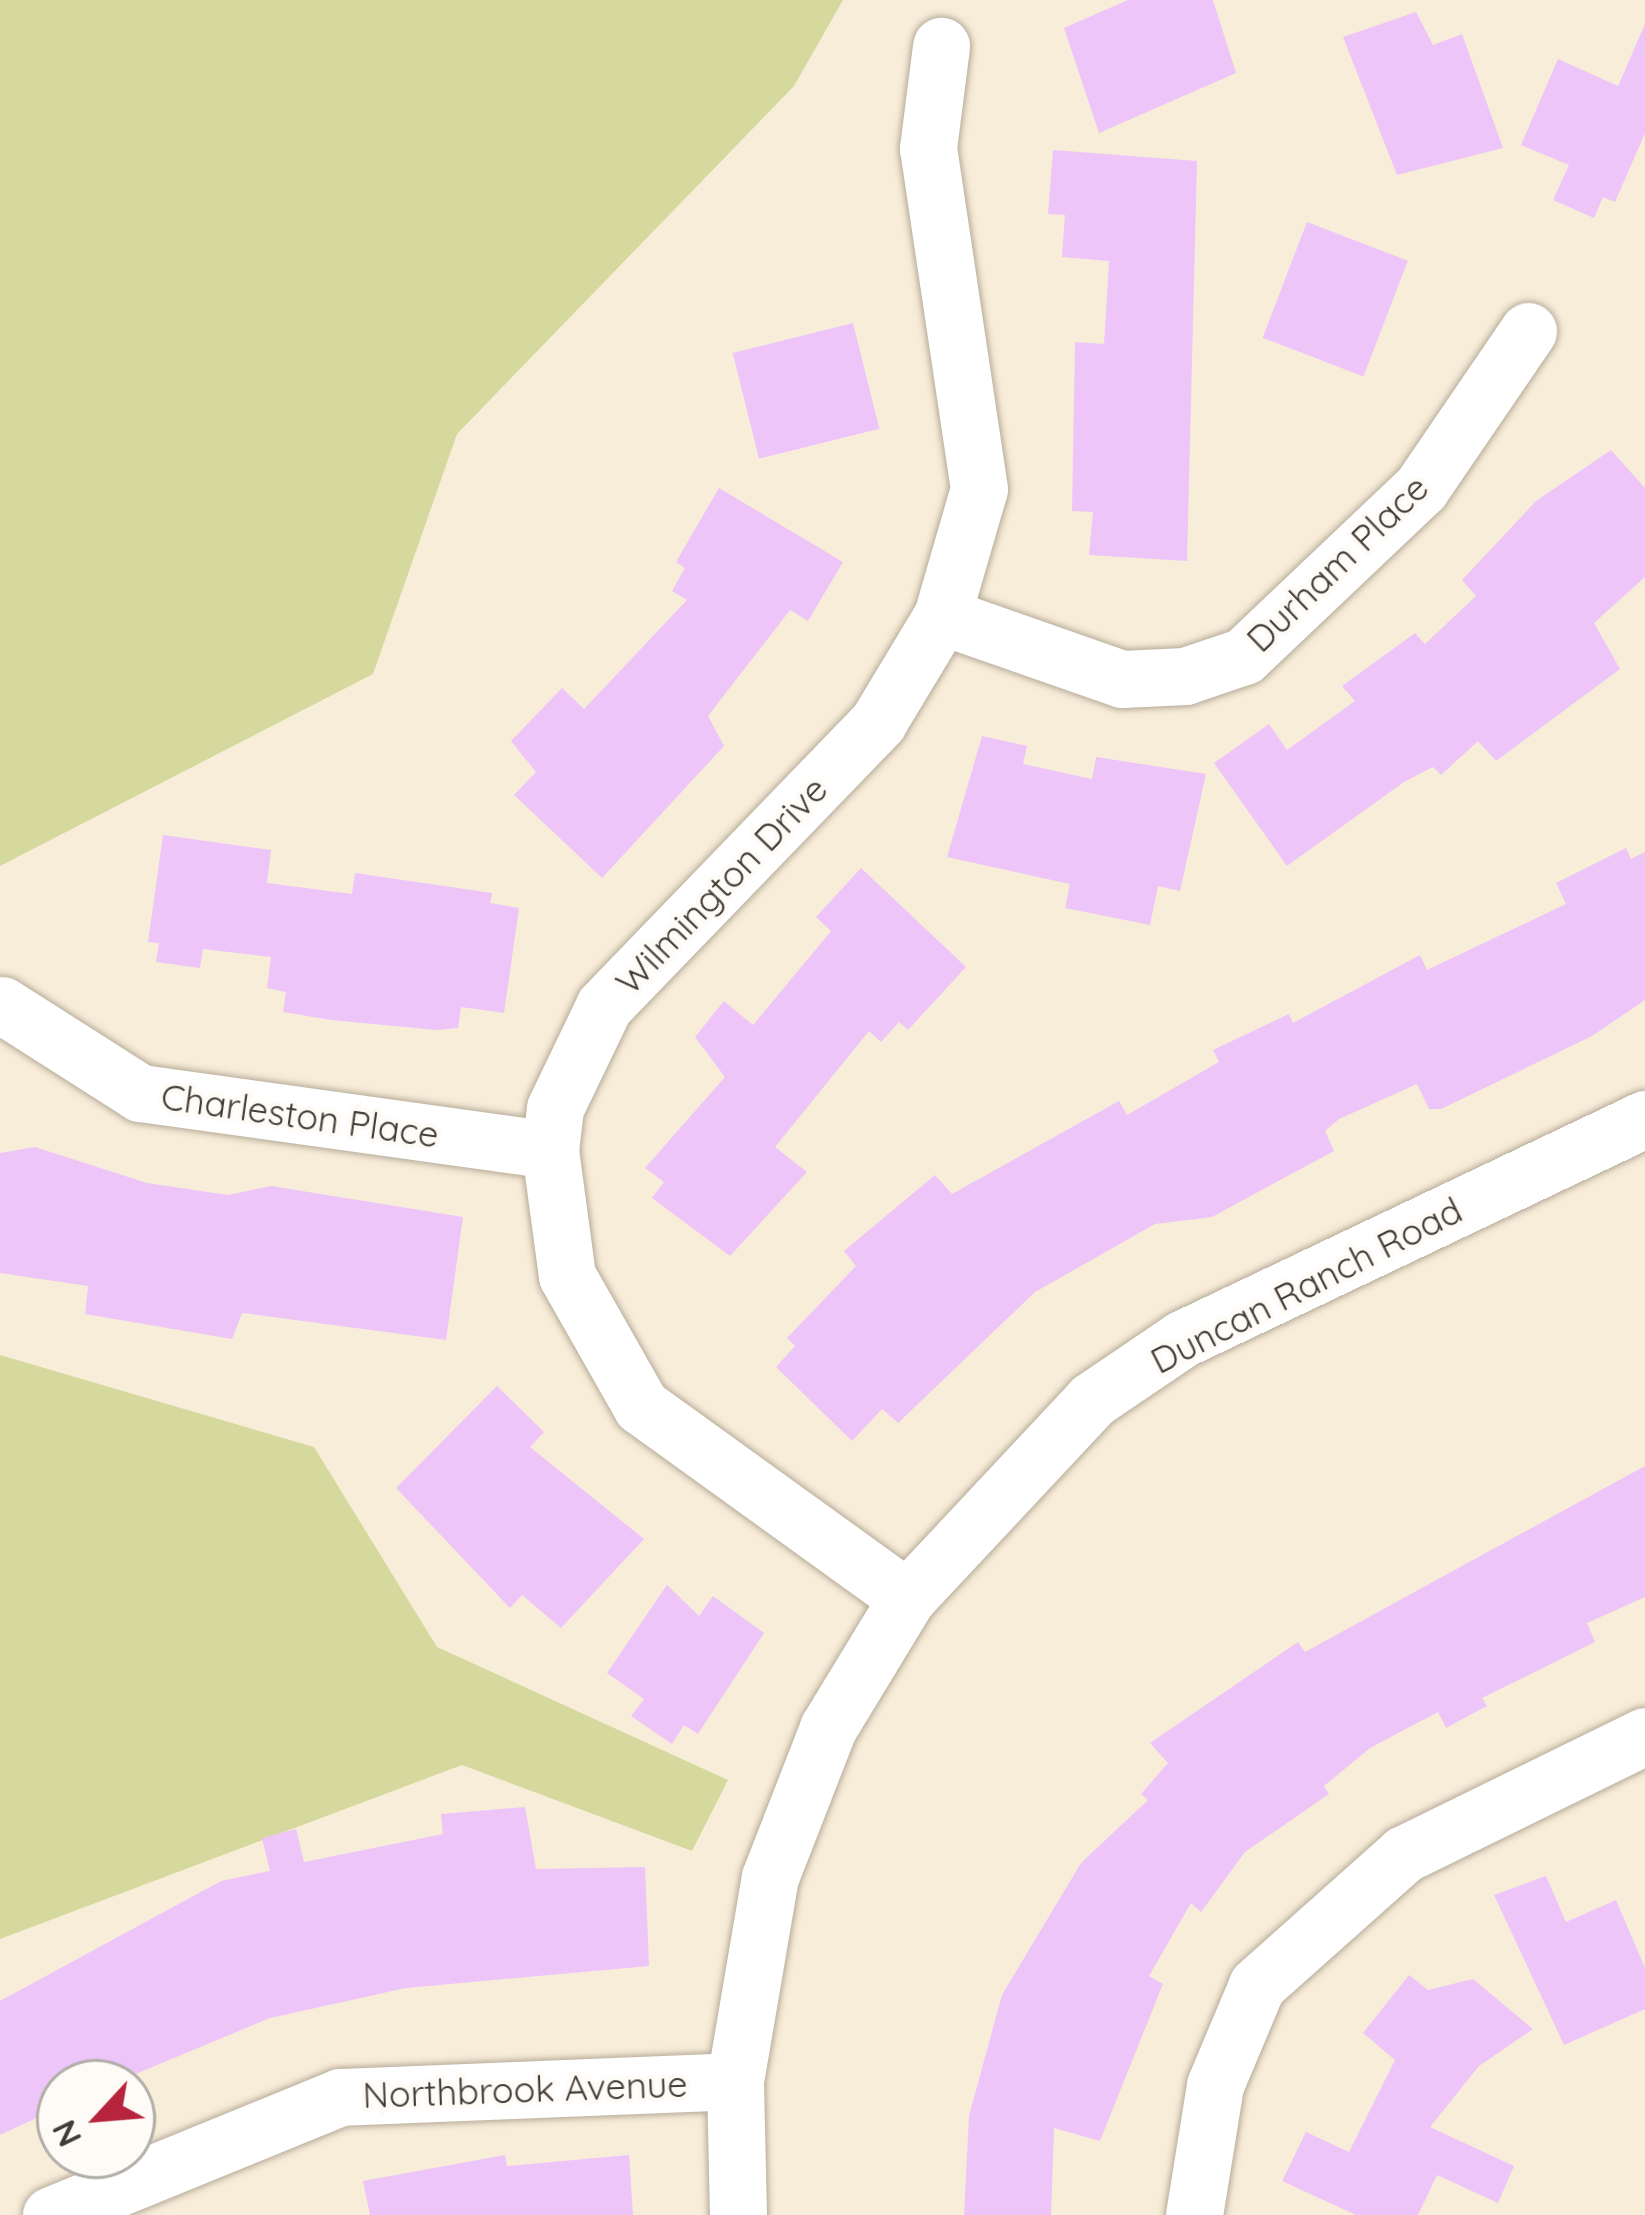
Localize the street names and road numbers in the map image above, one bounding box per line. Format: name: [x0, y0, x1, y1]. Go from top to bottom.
street label: Durham Place: [1237, 466, 1437, 660]
street label: Wilmington Drive: [606, 767, 836, 1003]
street label: Charleston Place: [158, 1074, 442, 1156]
street label: Duncan Ranch Road: [1143, 1188, 1469, 1382]
street label: Northbrook Avenue: [362, 2062, 688, 2116]

